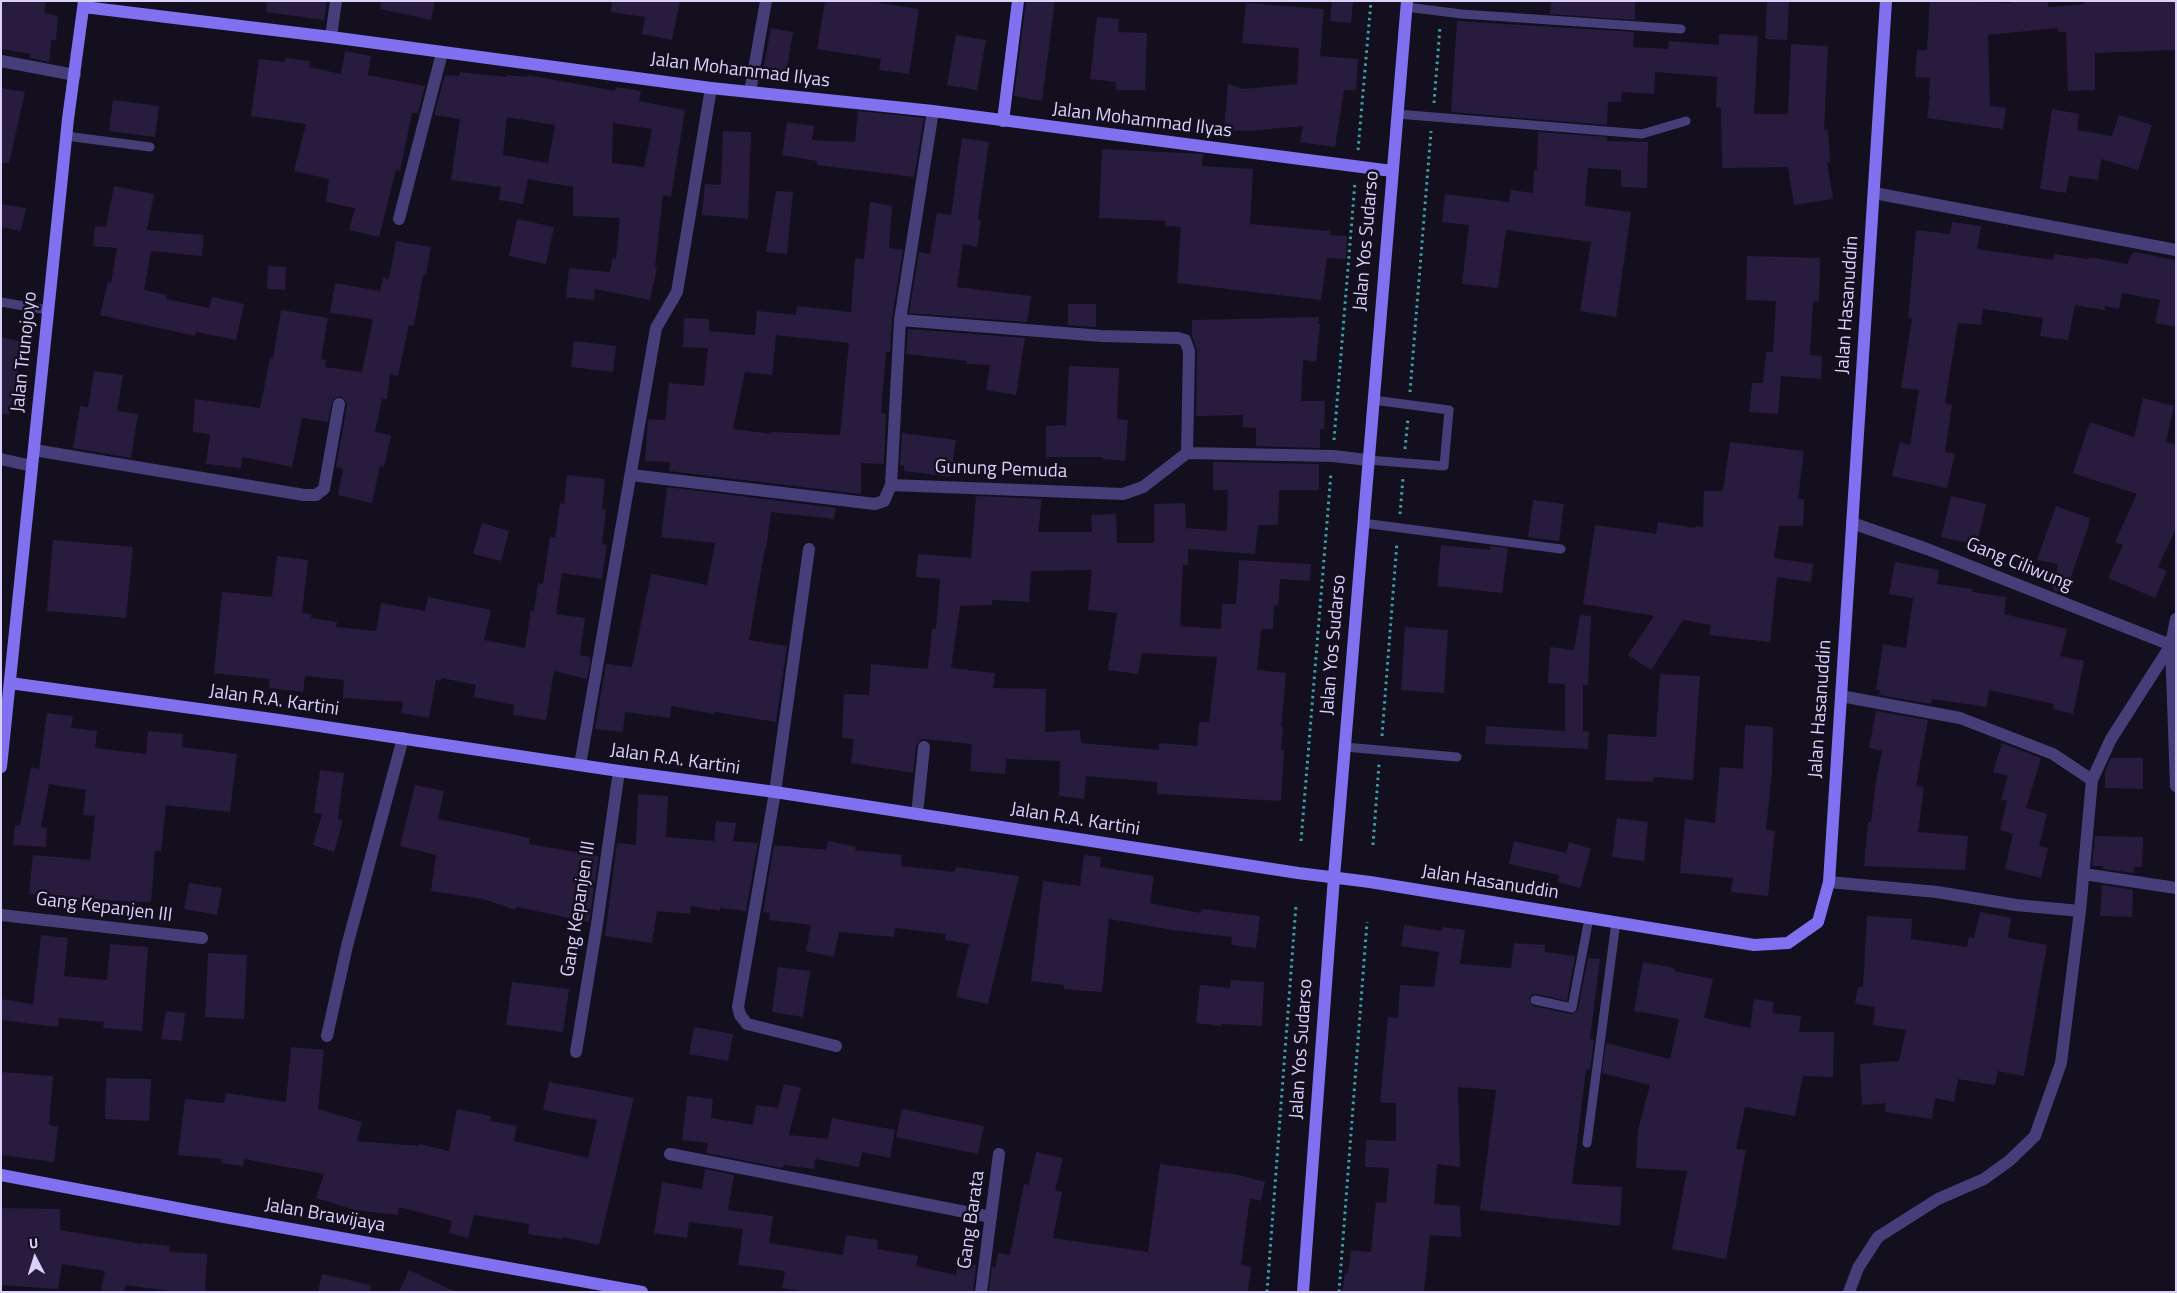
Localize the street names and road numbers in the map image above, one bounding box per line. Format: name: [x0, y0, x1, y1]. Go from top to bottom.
street label: Jalan Mohammad Ilyas: [649, 49, 831, 93]
street label: Jalan Mohammad Ilyas: [1051, 99, 1233, 143]
street label: Jalan Yos Sudarso: [1350, 170, 1384, 312]
street label: Jalan Hasanuddin: [1832, 235, 1864, 375]
street label: Jalan Trunojoyo: [7, 290, 43, 414]
street label: Gunung Pemuda: [934, 456, 1068, 484]
street label: Gang Ciliwung: [1962, 533, 2076, 597]
street label: Jalan Yos Sudarso: [1317, 574, 1351, 716]
street label: Jalan Hasanuddin: [1805, 639, 1837, 779]
street label: Jalan R.A. Kartini: [208, 681, 340, 721]
street label: Jalan R.A. Kartini: [609, 740, 741, 780]
street label: Jalan R.A. Kartini: [1009, 799, 1141, 841]
street label: Gang Kepanjen III: [557, 839, 601, 979]
street label: Jalan Hasanuddin: [1420, 861, 1560, 905]
street label: Gang Kepanjen III: [34, 888, 174, 928]
street label: Jalan Yos Sudarso: [1286, 978, 1318, 1120]
street label: Gang Barata: [954, 1169, 990, 1271]
street label: Jalan Brawijaya: [263, 1194, 387, 1238]

